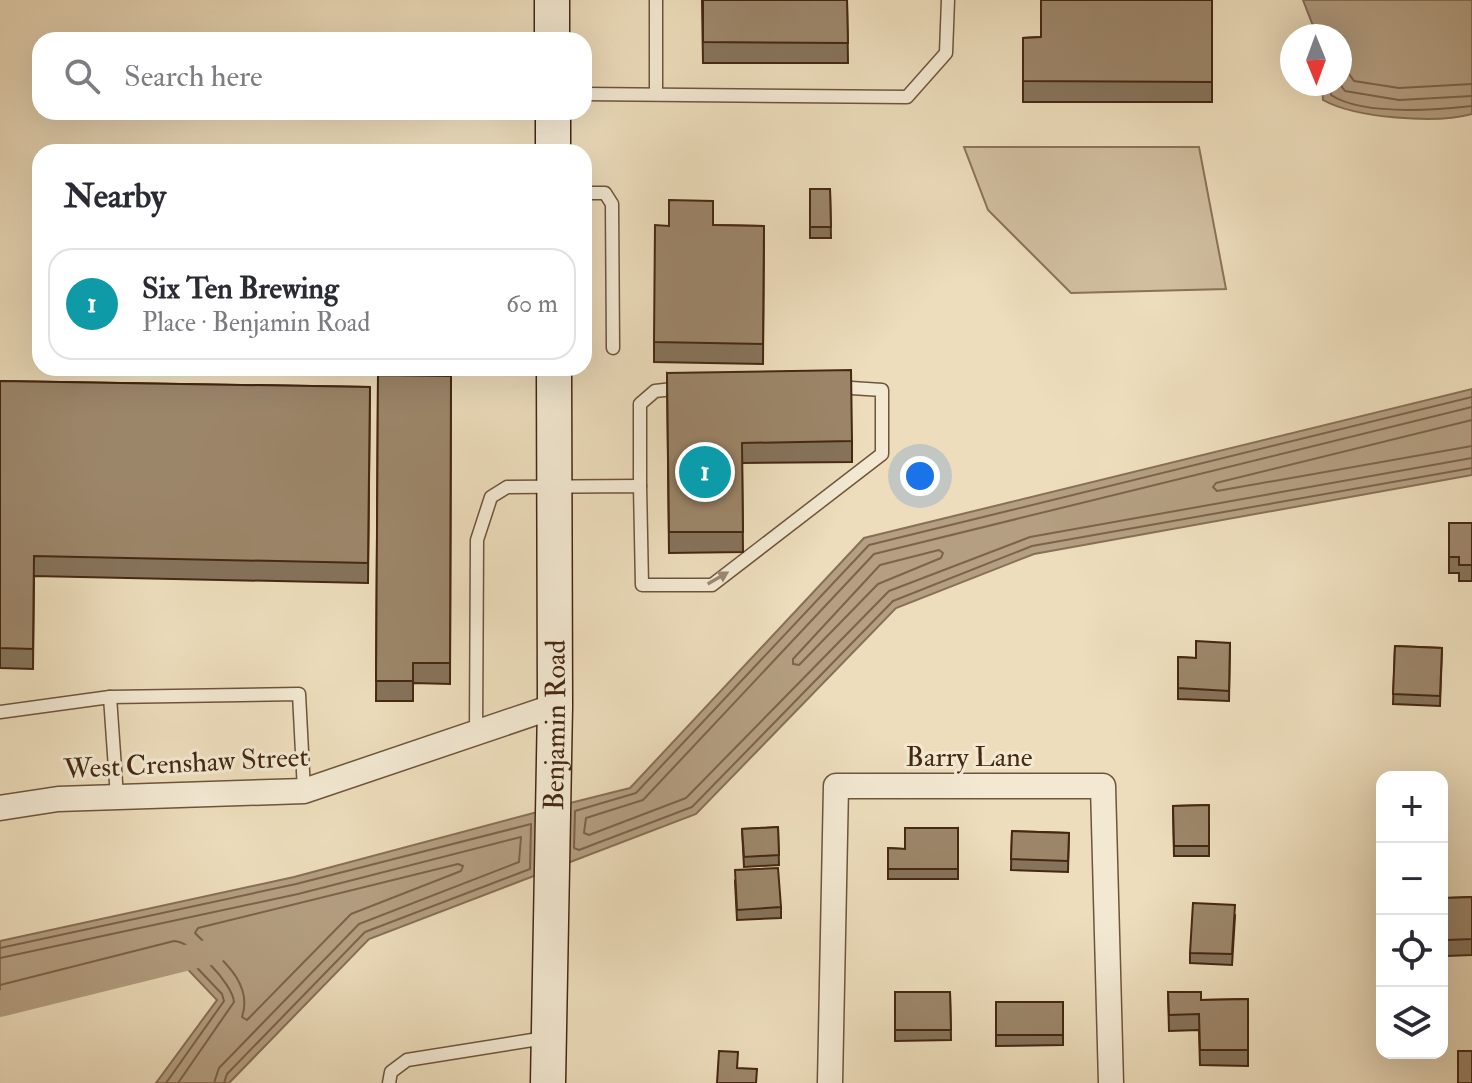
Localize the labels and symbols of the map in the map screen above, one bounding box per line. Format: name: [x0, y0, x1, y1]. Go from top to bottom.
north arrow: [1280, 24, 1352, 96]
pin: 1: [679, 442, 731, 502]
your location: [900, 456, 940, 496]
one-way arrow: [707, 571, 729, 585]
street label: Benjamin Road: [537, 640, 574, 811]
street label: West Crenshaw Street: [62, 740, 309, 787]
street label: Barry Lane: [906, 740, 1033, 775]

